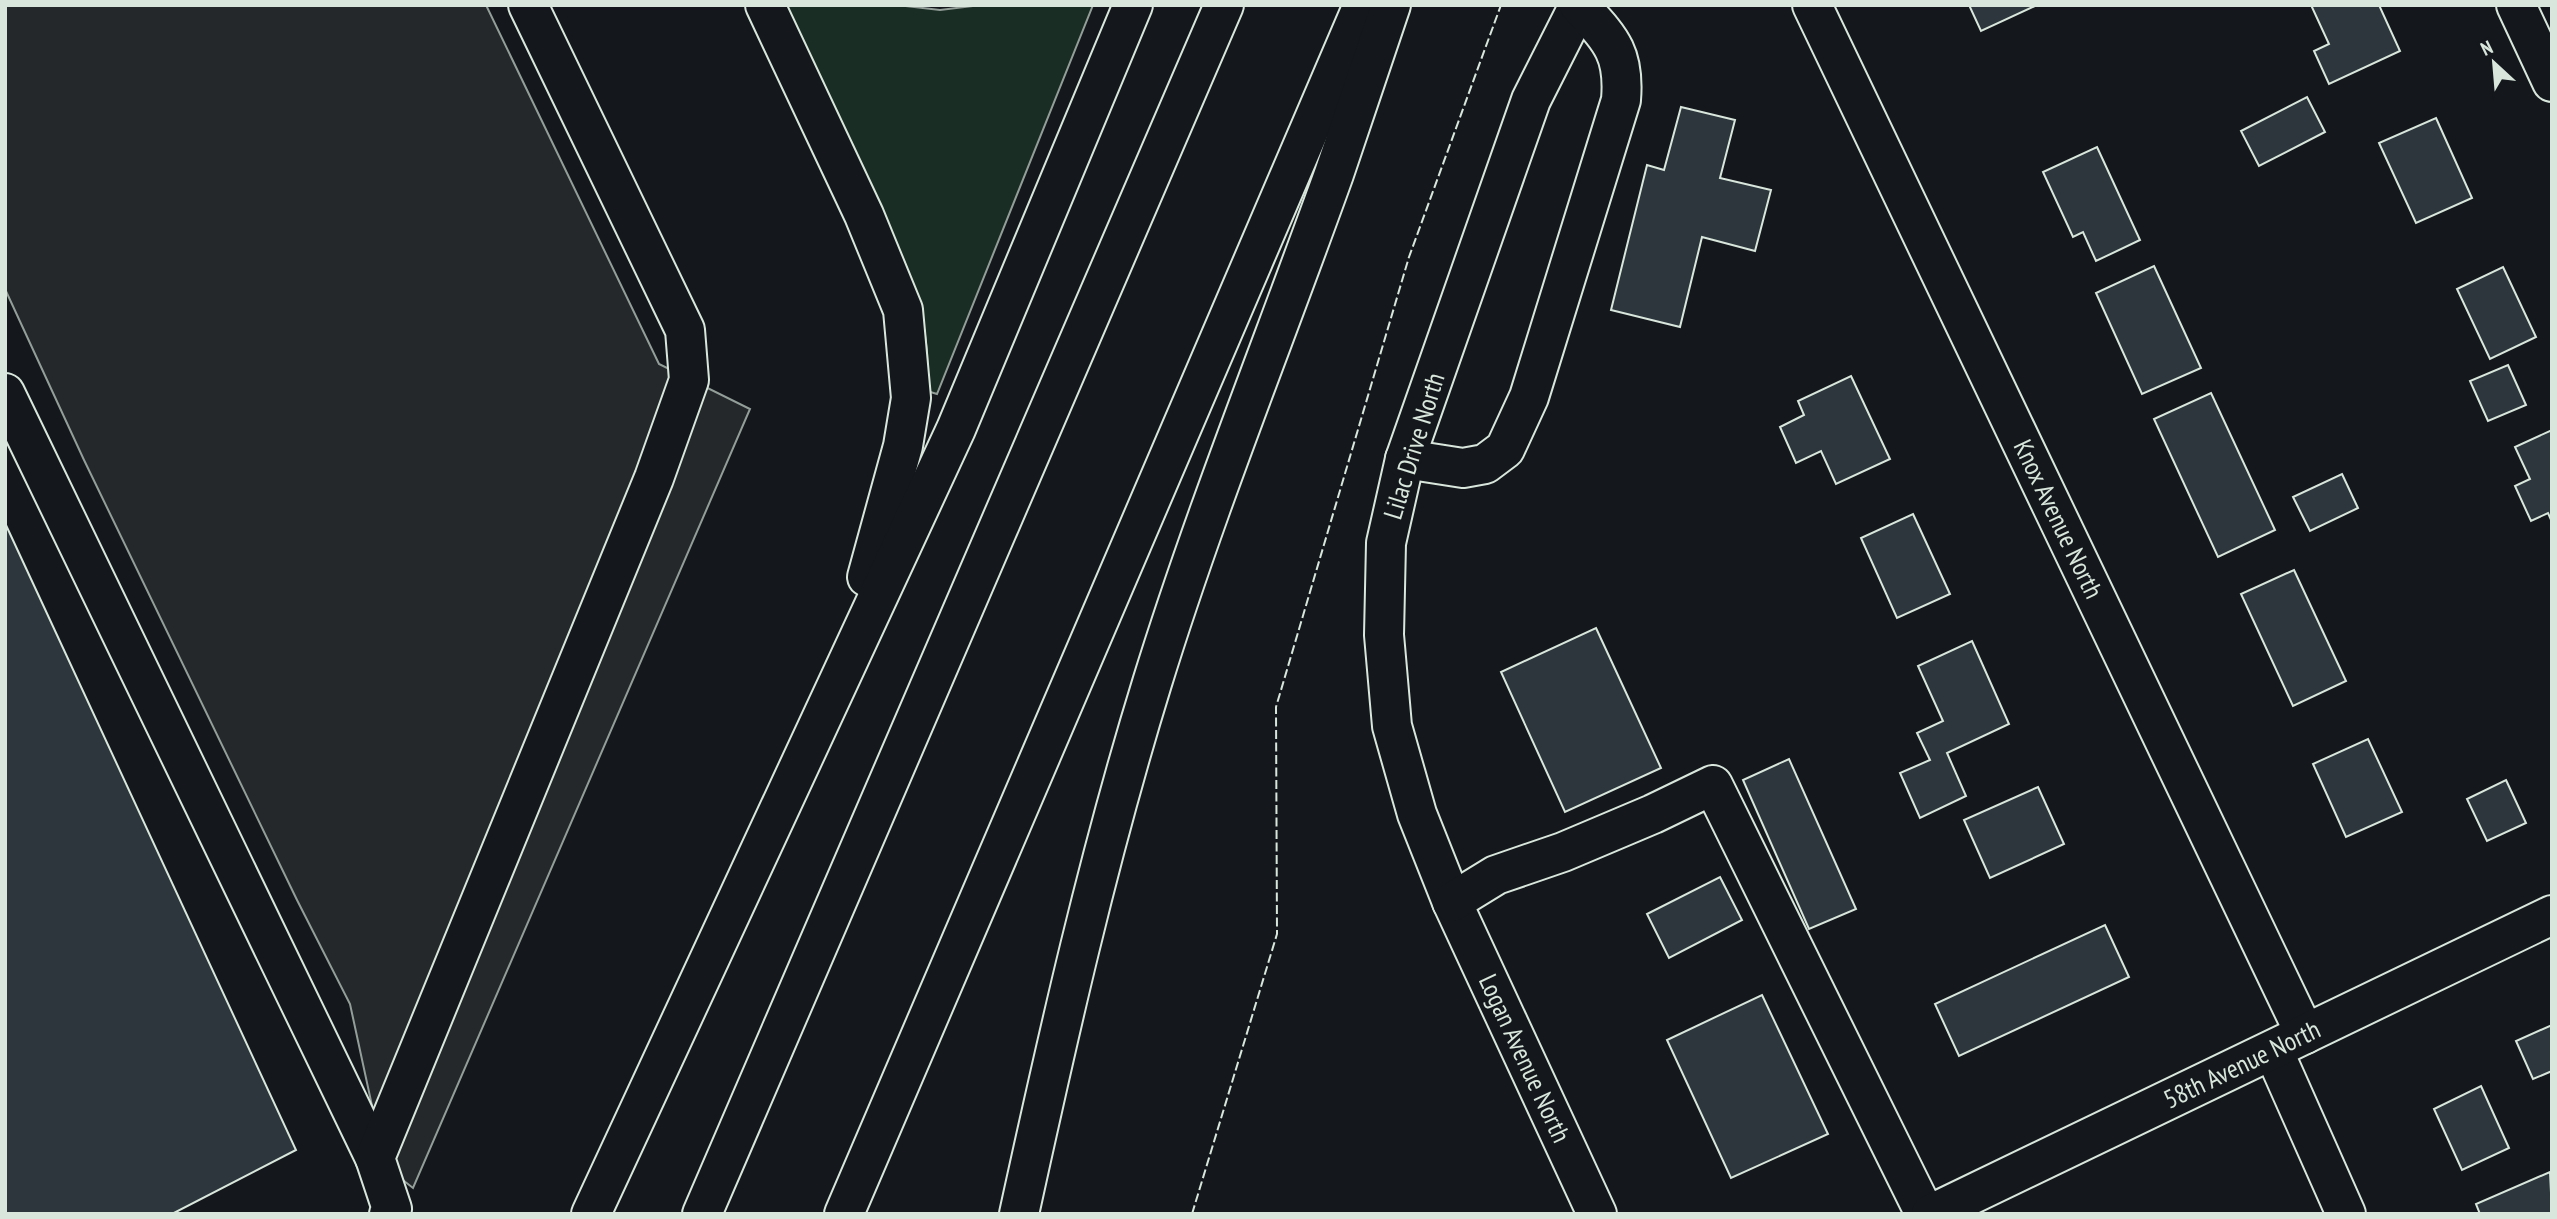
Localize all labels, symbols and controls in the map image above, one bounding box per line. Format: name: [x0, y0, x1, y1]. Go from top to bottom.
north arrow: [2459, 28, 2529, 98]
text: N: [2477, 35, 2496, 61]
street label: Lilac Drive North: [1376, 369, 1451, 523]
street label: Knox Avenue North: [2007, 434, 2111, 604]
street label: Logan Avenue North: [1472, 969, 1578, 1147]
street label: 58th Avenue North: [2158, 1012, 2325, 1116]

